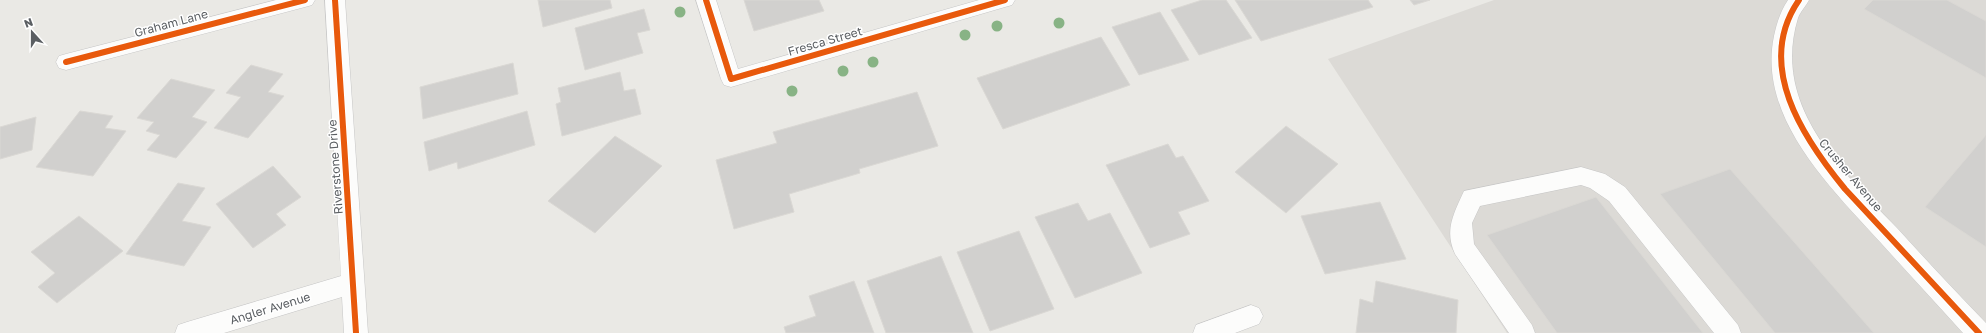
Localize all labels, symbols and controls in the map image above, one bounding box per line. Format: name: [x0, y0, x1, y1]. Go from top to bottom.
street label: Graham Lane: [133, 6, 210, 40]
north arrow: [12, 12, 52, 52]
text: N: [22, 15, 34, 30]
street label: Fresca Street: [786, 23, 864, 59]
street label: Riverstone Drive: [324, 119, 346, 215]
street label: Crusher Avenue: [1816, 135, 1886, 215]
street label: Angler Avenue: [228, 289, 312, 327]

